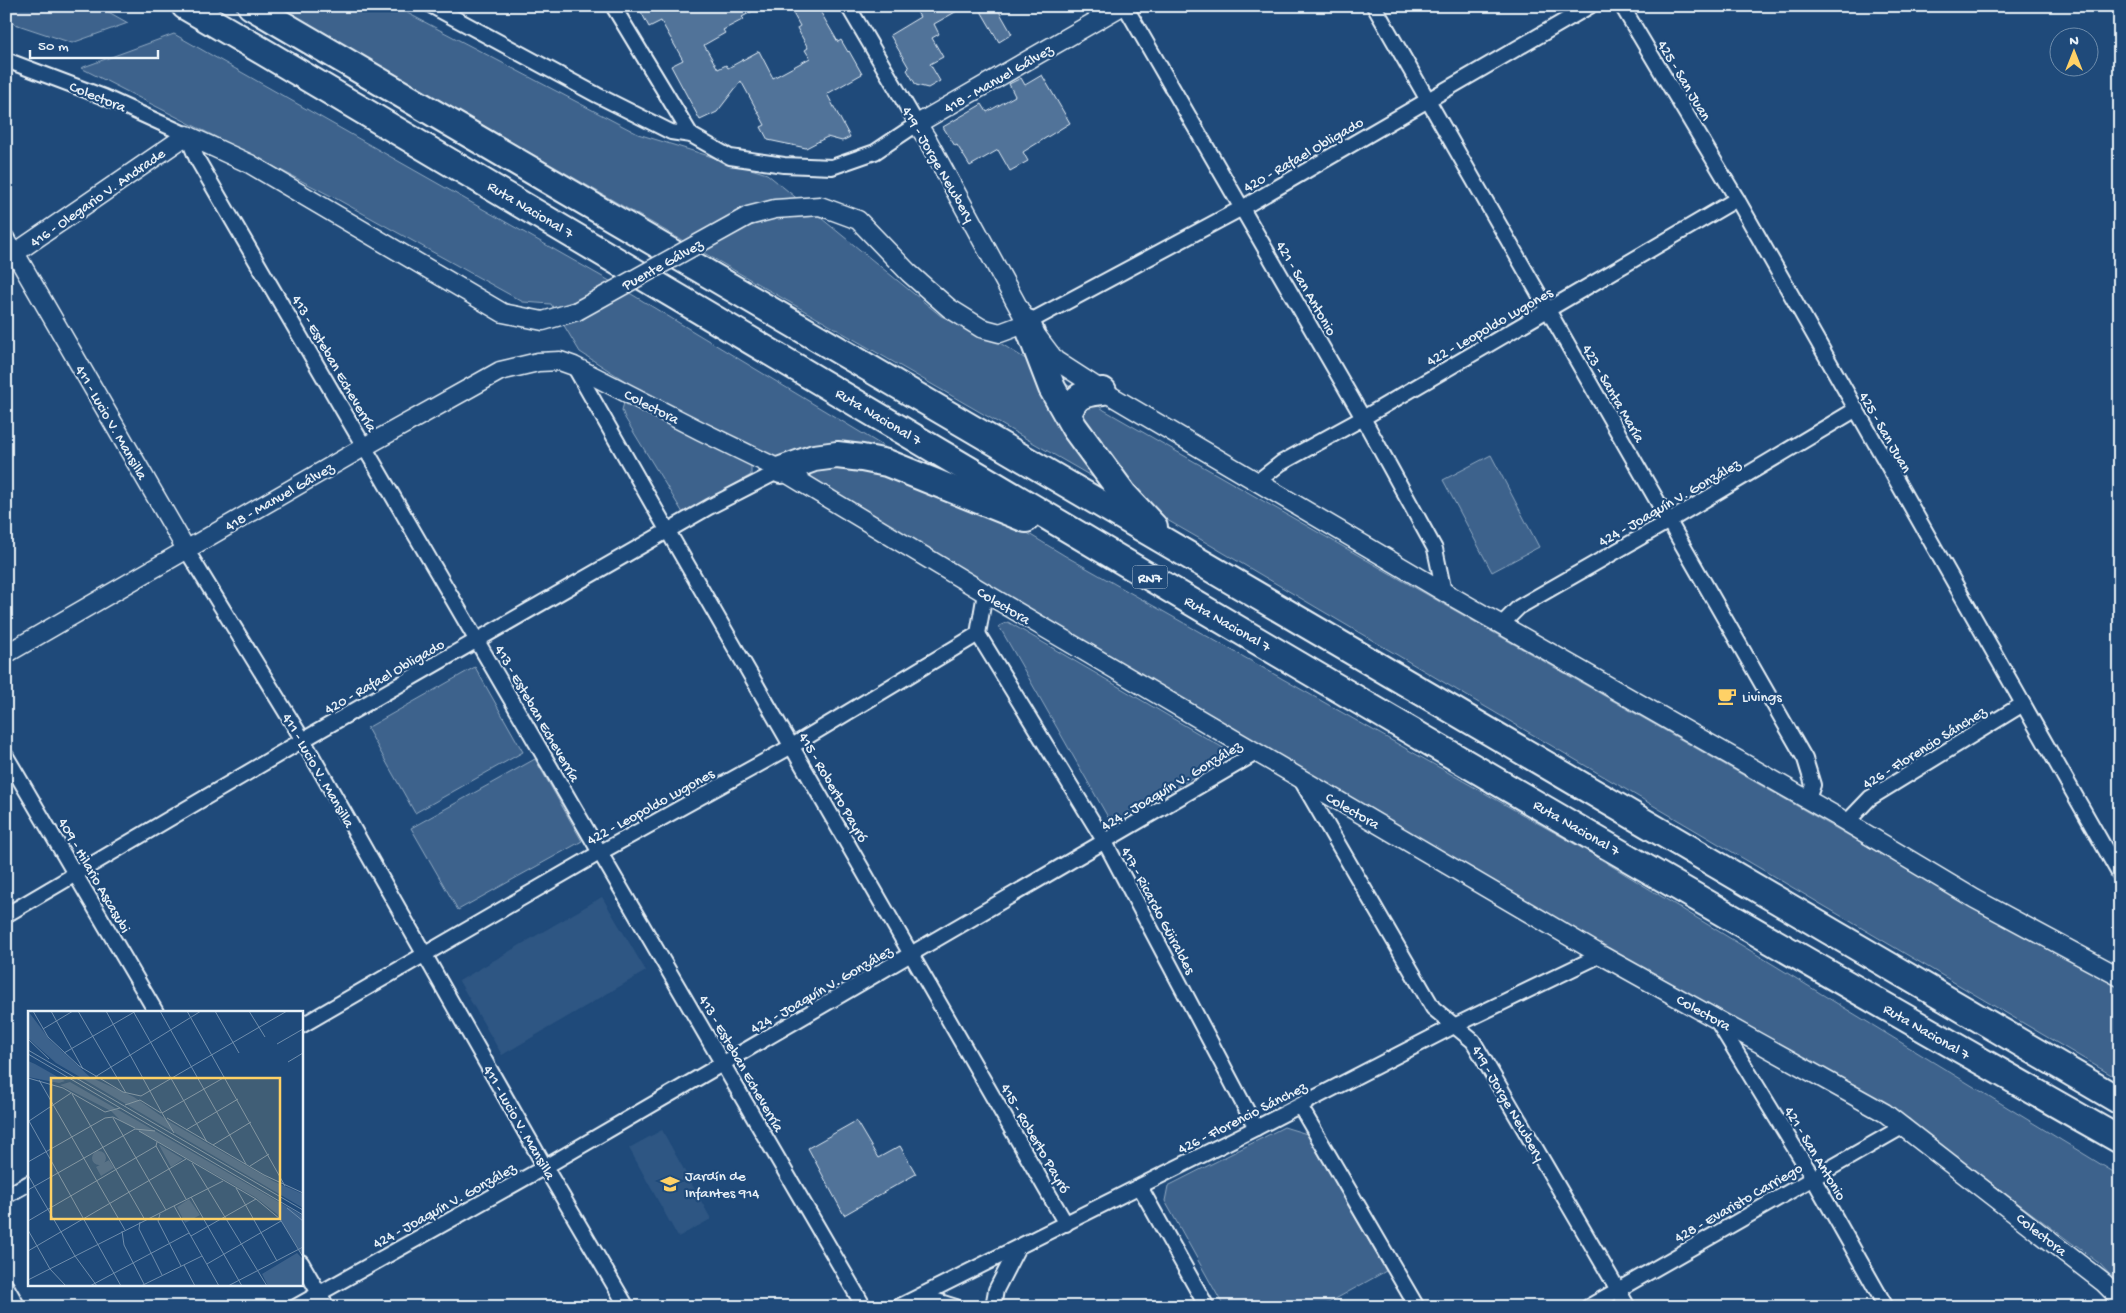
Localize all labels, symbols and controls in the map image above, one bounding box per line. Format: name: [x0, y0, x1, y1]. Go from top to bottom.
scale bar: [30, 28, 158, 60]
north arrow: [2048, 28, 2098, 78]
text: N: [2069, 33, 2079, 50]
text: 50 m: [38, 38, 69, 56]
street label: 425 - San Juan: [1652, 38, 1714, 124]
street label: 418 - Manuel Gálvez: [941, 41, 1057, 118]
street label: Colectora: [66, 78, 129, 118]
street label: 419 - Jorge Newbery: [897, 104, 978, 227]
street label: 420 - Rafael Obligado: [1241, 114, 1367, 197]
street label: 416 - Olegario V. Andrade: [27, 145, 169, 252]
street label: Ruta Nacional 7: [484, 178, 577, 244]
street label: Puente Gálvez: [619, 236, 707, 296]
street label: 421 - San Antonio: [1271, 238, 1340, 340]
street label: 422 - Leopoldo Lugones: [1424, 284, 1557, 371]
street label: 413 - Esteban Echeverría: [287, 292, 380, 436]
street label: 423 - Santa María: [1577, 342, 1648, 447]
street label: 411 - Lucio V. Mansilla: [70, 362, 151, 484]
street label: Ruta Nacional 7: [832, 385, 925, 451]
street label: Colectora: [620, 386, 682, 430]
street label: 425 - San Juan: [1854, 389, 1915, 477]
street label: 424 - Joaquín V. González: [1596, 456, 1745, 552]
street label: 418 - Manuel Gálvez: [222, 459, 338, 536]
road number: RN7: [1132, 566, 1168, 588]
street label: Colectora: [973, 584, 1034, 630]
street label: Ruta Nacional 7: [1180, 593, 1275, 657]
street label: 420 - Rafael Obligado: [322, 636, 448, 719]
street label: 413 - Esteban Echeverría: [490, 642, 583, 786]
cafe icon: Livings: [1716, 685, 1738, 707]
place label: Livings: [1742, 689, 1782, 707]
street label: 426 - Florencio Sánchez: [1860, 703, 1991, 794]
street label: 411 - Lucio V. Mansilla: [277, 710, 358, 832]
street label: 415 - Roberto Payró: [793, 730, 871, 846]
street label: 424 - Joaquín V. González: [1098, 737, 1246, 836]
street label: 422 - Leopoldo Lugones: [584, 765, 718, 850]
street label: Colectora: [1322, 789, 1383, 835]
street label: Ruta Nacional 7: [1529, 797, 1624, 861]
street label: 409 - Hilario Ascasubi: [53, 815, 134, 937]
street label: 417 - Ricardo Güiraldes: [1116, 844, 1199, 978]
street label: 424 - Joaquín V. González: [748, 943, 897, 1039]
street label: Colectora: [1673, 991, 1734, 1036]
street label: 413 - Esteban Echeverría: [694, 992, 787, 1136]
street label: Ruta Nacional 7: [1879, 1001, 1974, 1065]
inset map: [28, 1011, 302, 1286]
street label: 419 - Jorge Newbery: [1467, 1043, 1548, 1166]
street label: 411 - Lucio V. Mansilla: [478, 1062, 559, 1184]
street label: 426 - Florencio Sánchez: [1175, 1078, 1311, 1159]
street label: 415 - Roberto Payró: [995, 1081, 1073, 1197]
street label: 421 - San Antonio: [1779, 1104, 1849, 1204]
street label: 424 - Joaquín V. González: [370, 1160, 520, 1254]
street label: 428 - Evaristo Carriego: [1672, 1160, 1806, 1248]
place label: Jardín de Infantes 914: [685, 1168, 759, 1203]
school or university icon: Jardín de Infantes 914: [659, 1173, 681, 1195]
street label: Colectora: [2012, 1210, 2070, 1261]

